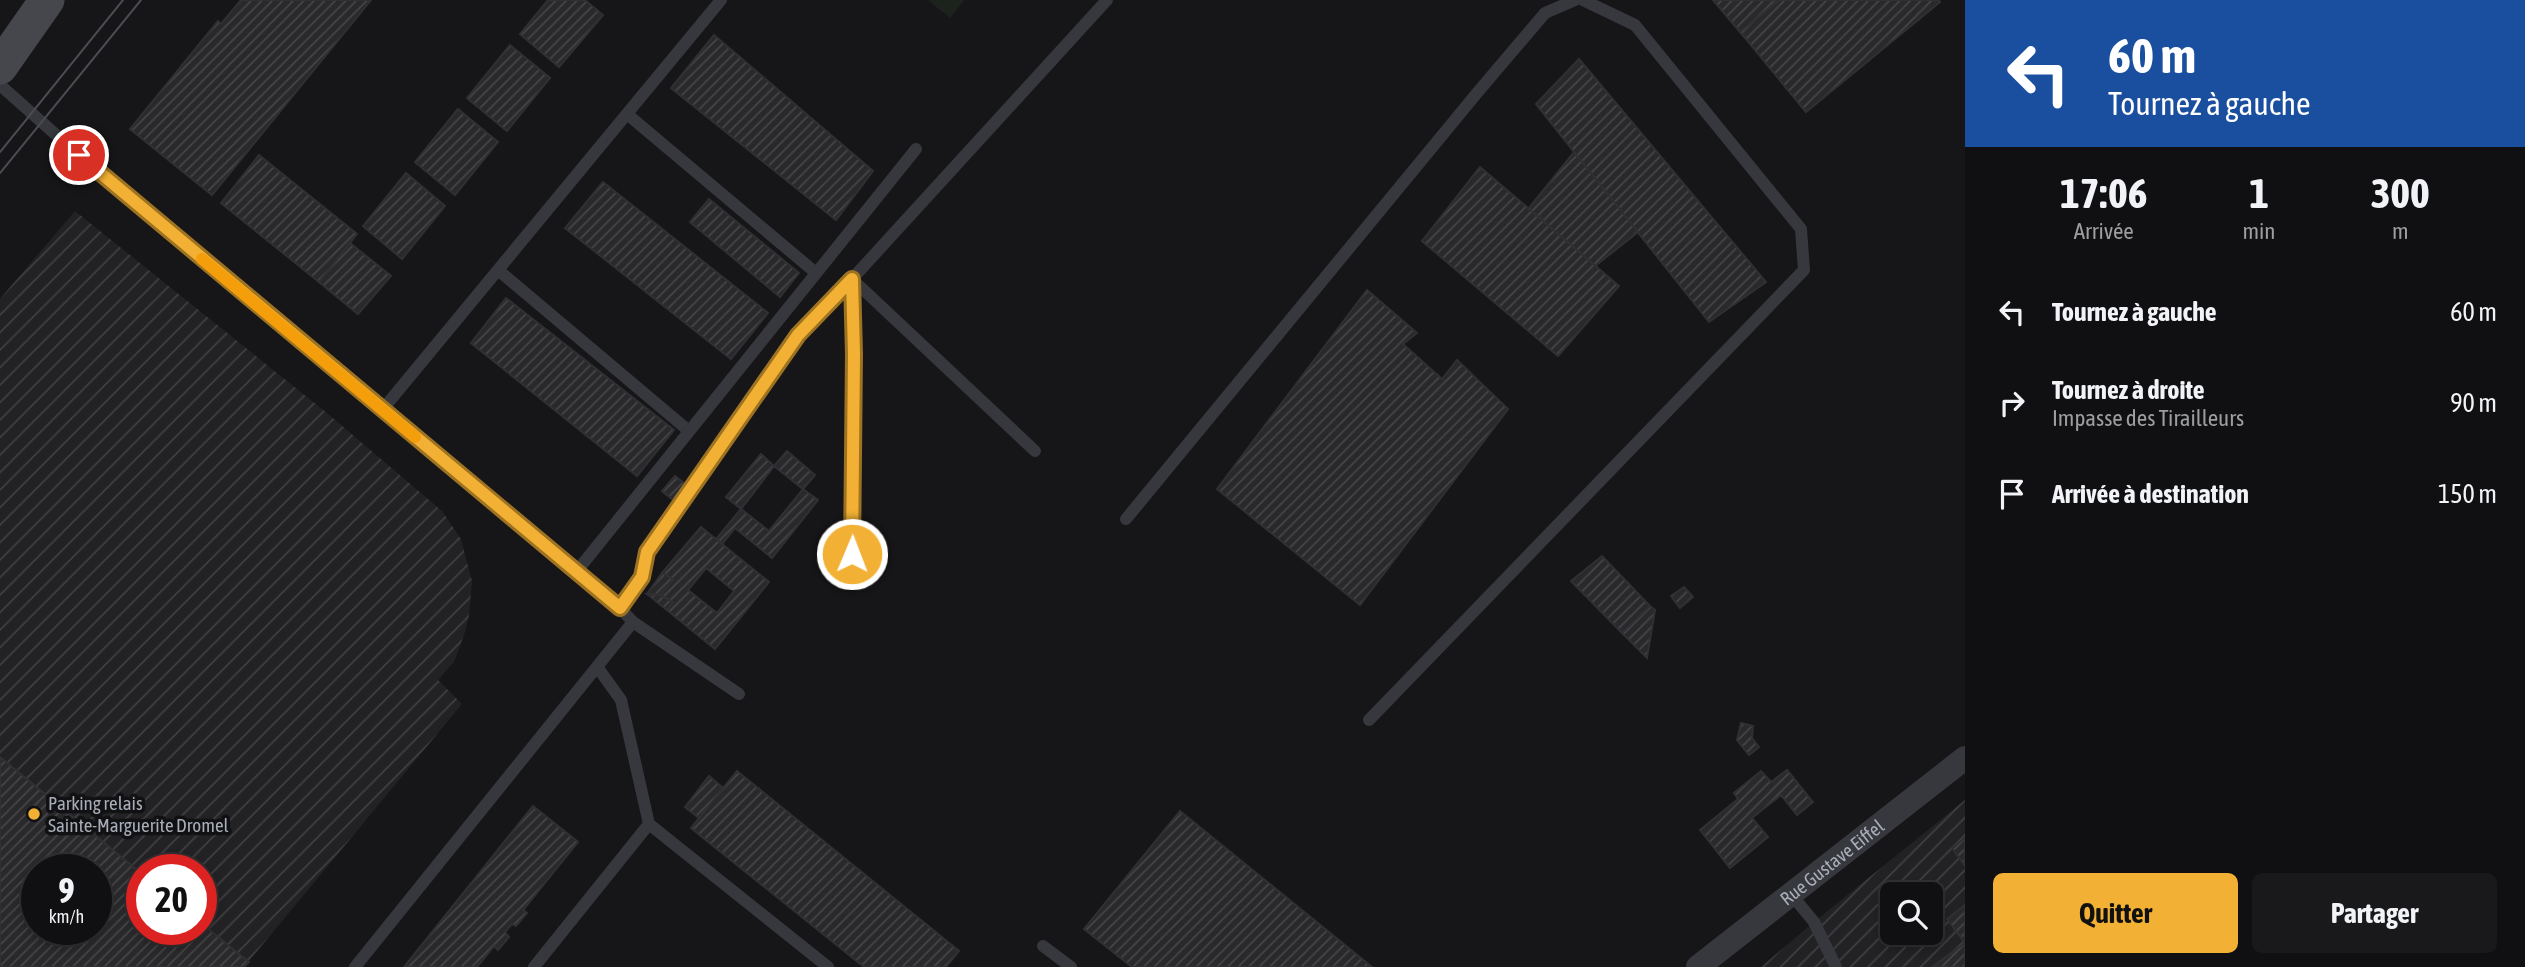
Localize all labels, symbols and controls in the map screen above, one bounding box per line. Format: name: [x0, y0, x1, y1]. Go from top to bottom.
text: 60 m: [2108, 27, 2196, 83]
icon: left: [1993, 28, 2084, 119]
text: Tournez à gauche: [2108, 85, 2311, 122]
pin: [49, 125, 109, 185]
icon: arrive: [60, 136, 98, 174]
text: 17:06: [2060, 169, 2147, 217]
text: 1: [2249, 169, 2269, 217]
text: 300: [2371, 169, 2430, 217]
text: Arrivée: [2074, 218, 2134, 244]
text: min: [2243, 218, 2276, 244]
text: m: [2392, 218, 2409, 244]
icon: left: [1993, 293, 2031, 331]
text: Tournez à gauche: [2052, 297, 2217, 327]
text: 60 m: [2450, 297, 2497, 327]
text: Tournez à droite: [2052, 375, 2205, 405]
icon: right: [1993, 384, 2031, 422]
text: 90 m: [2450, 388, 2497, 418]
text: Impasse des Tirailleurs: [2052, 405, 2244, 431]
icon: arrive: [1993, 475, 2031, 513]
text: Arrivée à destination: [2052, 479, 2249, 509]
text: 150 m: [2438, 479, 2497, 509]
position arrow: [815, 517, 889, 591]
place label: Parking relais Sainte-Marguerite Dromel: [48, 792, 229, 836]
marker: Parking relais Sainte-Marguerite Dromel: [26, 806, 42, 822]
street label: Rue Gustave Eiffel: [1776, 815, 1888, 910]
speed limit sign: 20: [126, 854, 217, 945]
text: 9: [58, 870, 75, 910]
button: Quitter: [1993, 873, 2238, 953]
button: Partager: [2252, 873, 2497, 953]
map controls: [1880, 882, 1943, 945]
button: search: [1880, 882, 1943, 945]
text: km/h: [49, 906, 84, 927]

